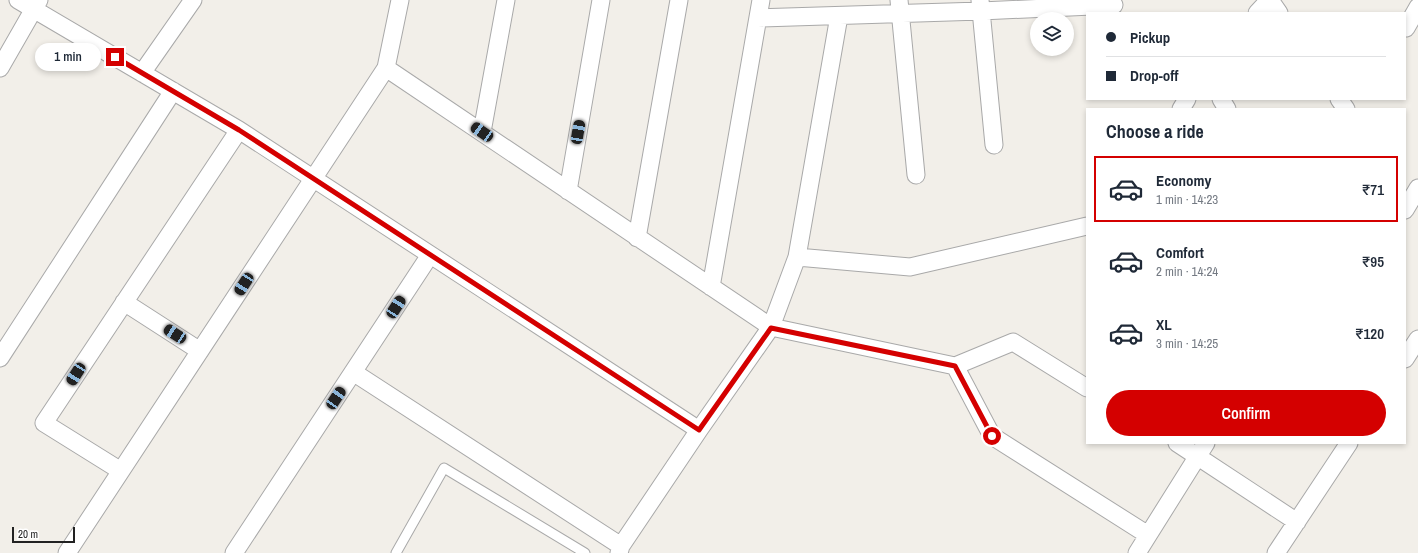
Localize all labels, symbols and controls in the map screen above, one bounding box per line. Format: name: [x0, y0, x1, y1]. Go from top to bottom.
map controls: [1030, 12, 1074, 56]
button: layers: [1030, 12, 1074, 56]
text: Pickup: [1130, 27, 1170, 48]
callout: 1 min: [35, 43, 101, 71]
text: 1 min: [54, 48, 82, 65]
route end: [106, 48, 124, 66]
text: Drop-off: [1130, 65, 1179, 86]
car: [570, 119, 586, 145]
text: Choose a ride: [1106, 119, 1204, 144]
car: [469, 120, 495, 144]
text: Economy: [1156, 170, 1211, 191]
icon: car: [1108, 171, 1144, 207]
text: ₹71: [1362, 179, 1384, 200]
text: 1 min · 14:23: [1156, 191, 1218, 208]
text: Comfort: [1156, 242, 1204, 263]
icon: car: [1108, 243, 1144, 279]
text: ₹95: [1362, 251, 1384, 272]
text: 2 min · 14:24: [1156, 263, 1218, 280]
car: [232, 271, 256, 297]
car: [384, 294, 408, 320]
text: XL: [1156, 314, 1172, 335]
icon: car: [1108, 315, 1144, 351]
car: [162, 322, 188, 346]
text: ₹120: [1355, 323, 1384, 344]
text: 3 min · 14:25: [1156, 335, 1218, 352]
car: [64, 361, 88, 387]
car: [324, 385, 348, 411]
button: Confirm: [1106, 390, 1386, 436]
route start: [983, 427, 1001, 445]
scale bar: [12, 525, 75, 544]
text: 20 m: [18, 527, 38, 541]

